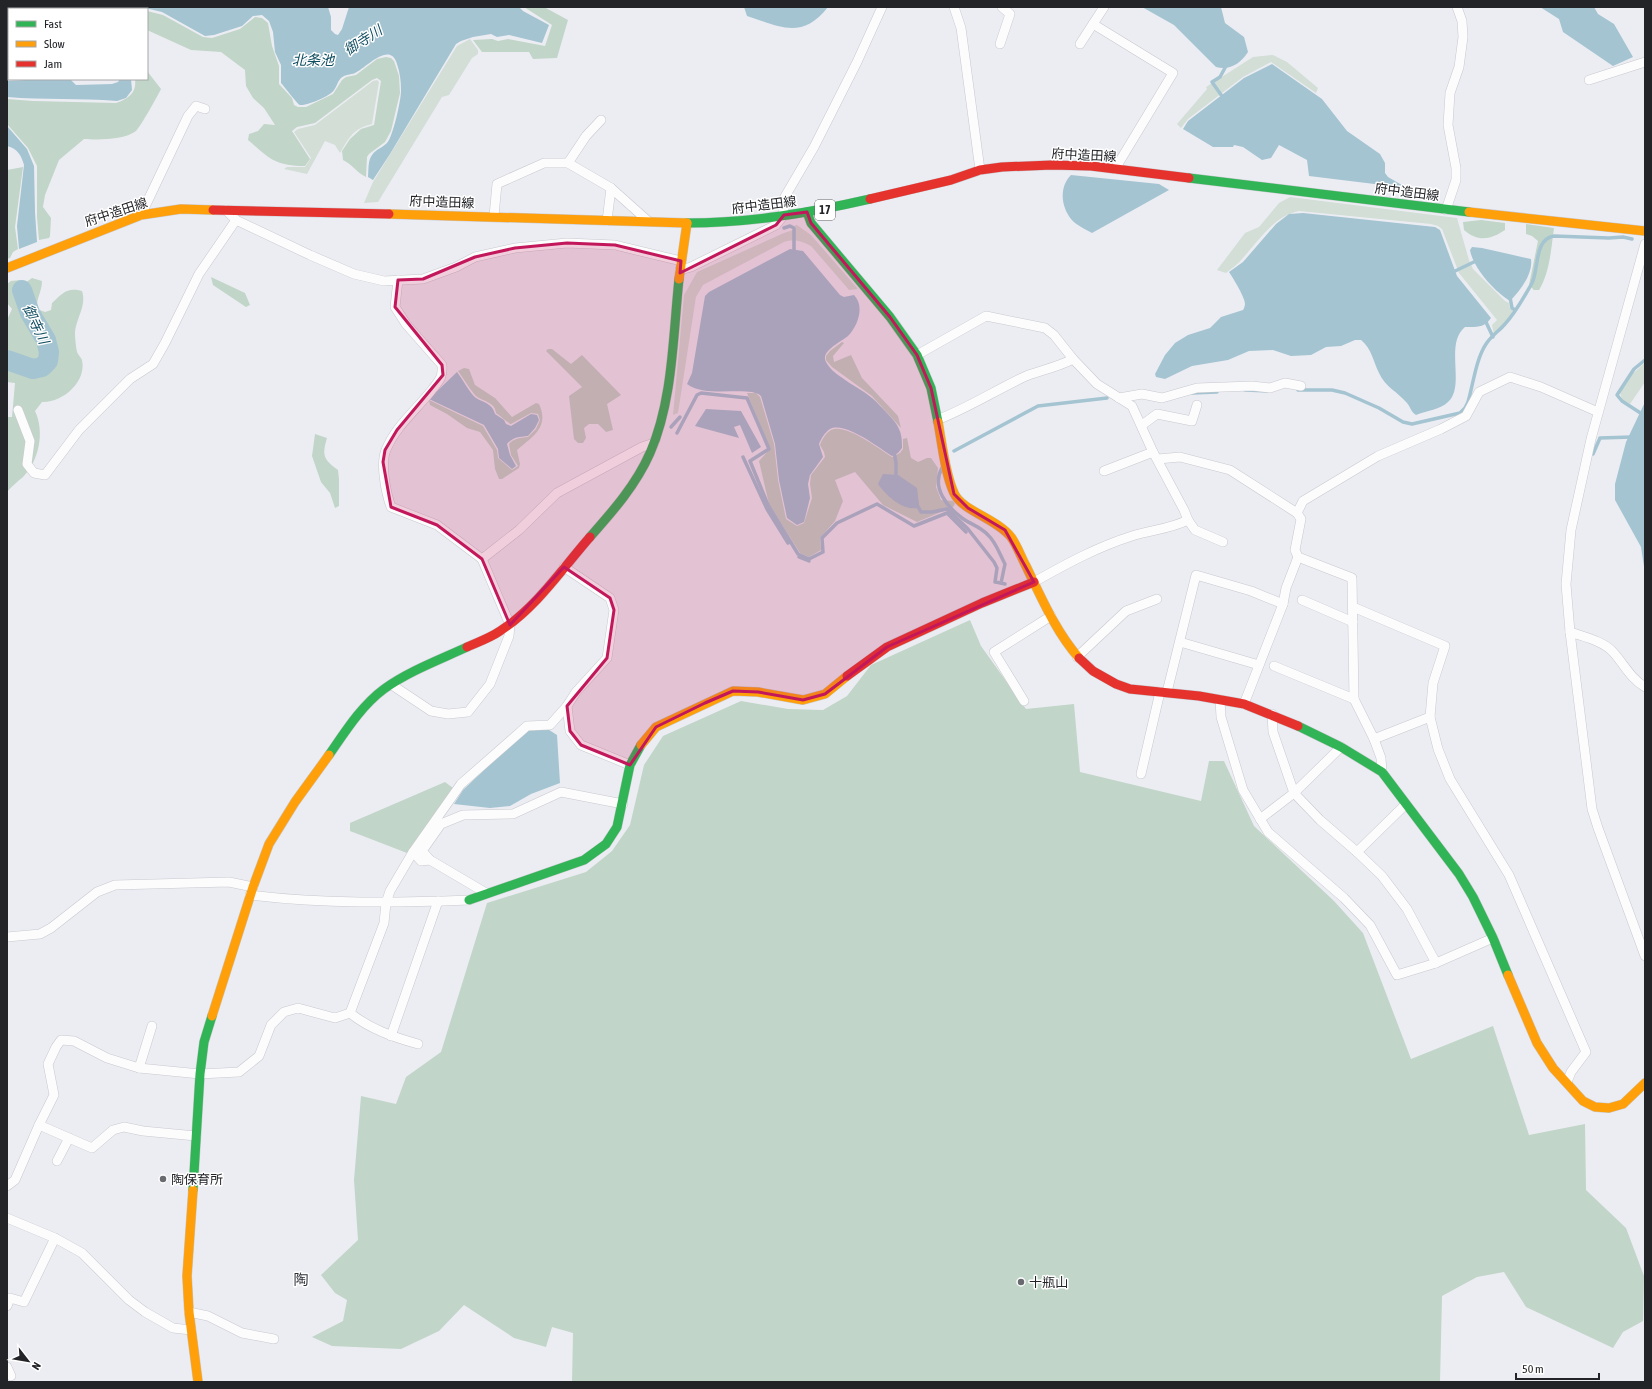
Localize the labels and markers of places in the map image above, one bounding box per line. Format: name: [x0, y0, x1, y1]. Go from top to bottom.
place label: 陶保育所: [171, 1172, 223, 1187]
marker: 陶保育所: [158, 1174, 168, 1184]
place label: 十瓶山: [1029, 1275, 1068, 1290]
marker: 十瓶山: [1016, 1277, 1026, 1287]

